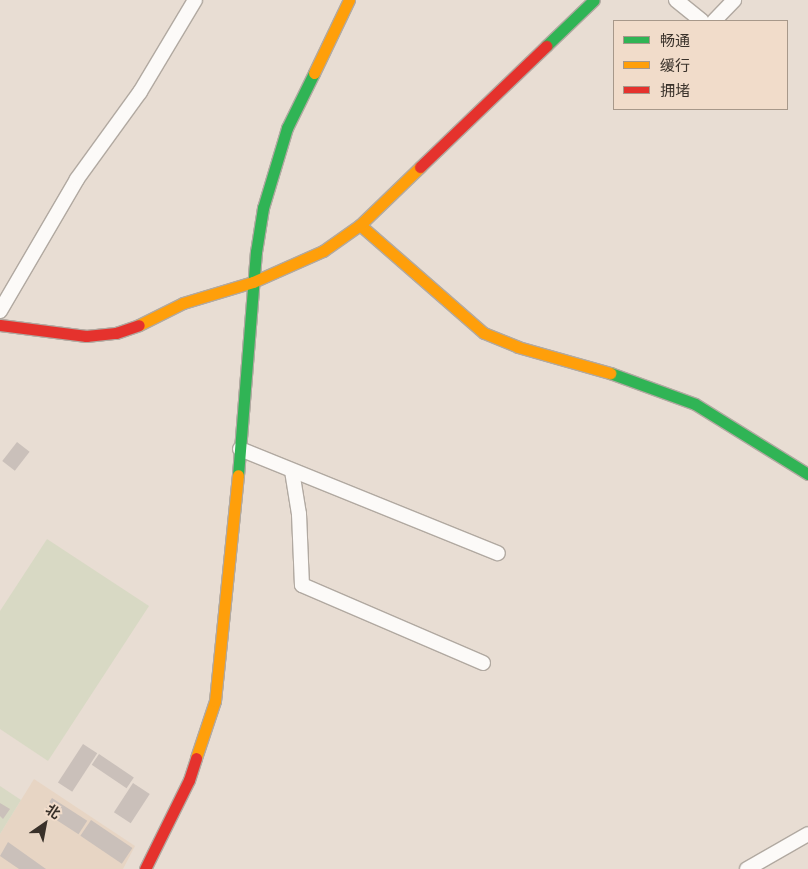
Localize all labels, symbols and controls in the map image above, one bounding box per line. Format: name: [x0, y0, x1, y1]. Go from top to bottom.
legend: [613, 20, 788, 110]
text: 畅通: [660, 31, 690, 49]
text: 缓行: [660, 56, 690, 74]
text: 拥堵: [660, 81, 690, 99]
north arrow: [20, 799, 70, 849]
text: 北: [43, 800, 64, 822]

